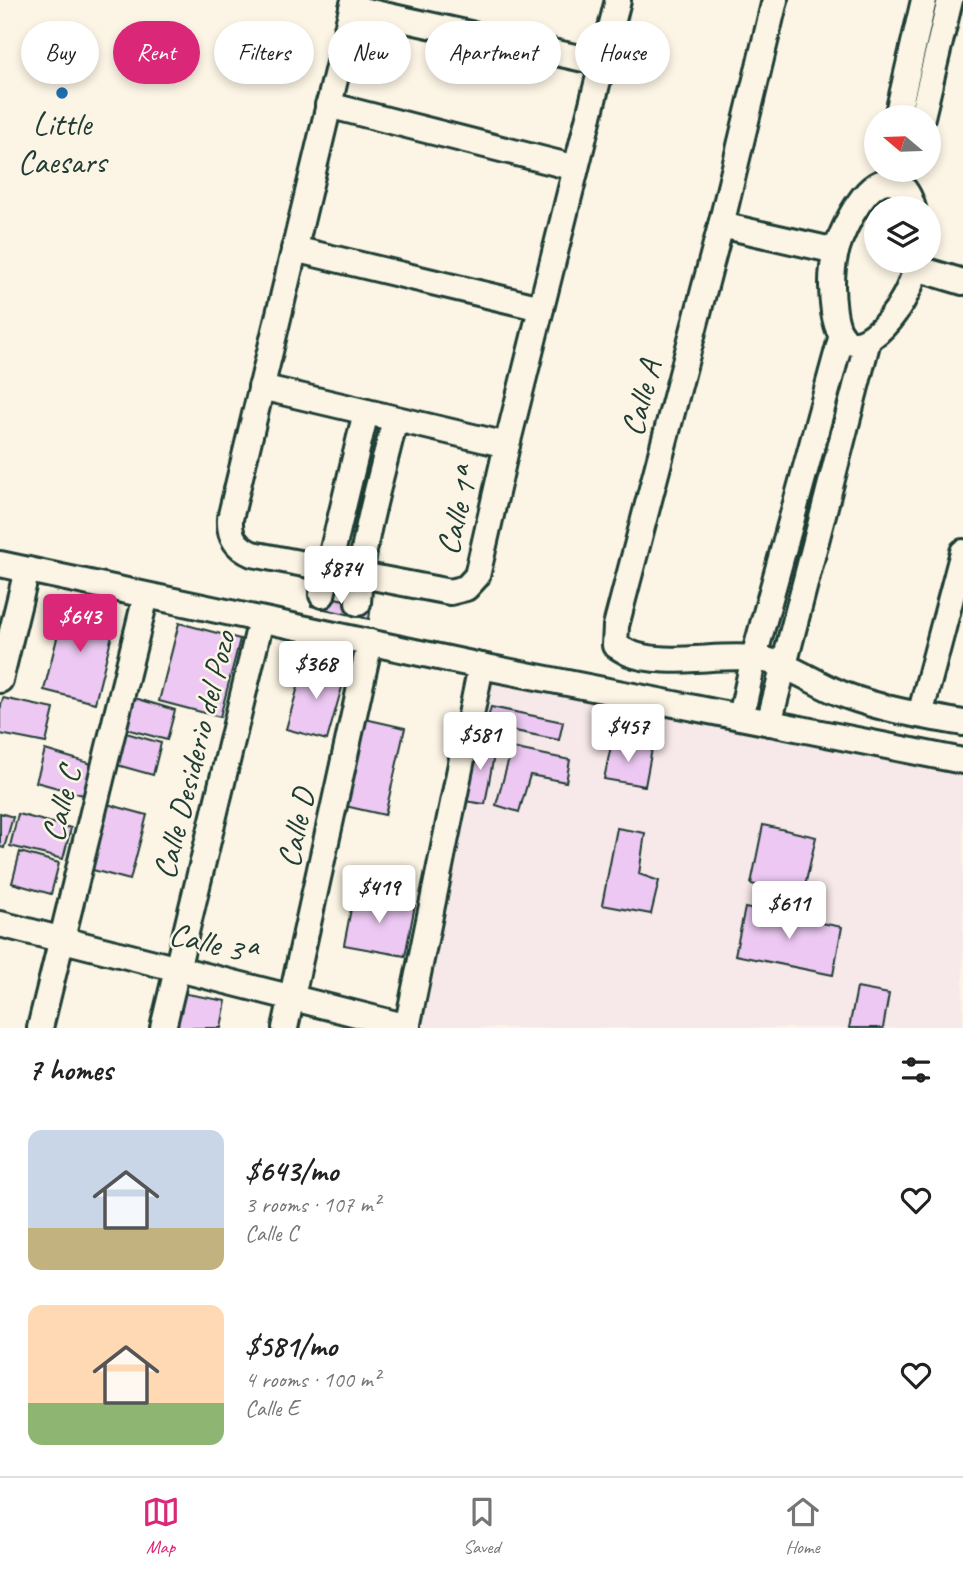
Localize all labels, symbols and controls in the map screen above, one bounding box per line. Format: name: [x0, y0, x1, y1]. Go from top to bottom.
chip: Buy: [21, 21, 99, 84]
chip: Rent: [113, 21, 200, 84]
chip: Filters: [214, 21, 314, 84]
chip: New: [328, 21, 411, 84]
chip: Apartment: [425, 21, 561, 84]
chip: House: [575, 21, 670, 84]
marker: Little Caesars: [54, 85, 70, 101]
place label: Little Caesars: [18, 103, 109, 183]
north arrow: [864, 105, 942, 182]
map controls: [864, 105, 941, 273]
button: layers: [864, 196, 941, 273]
street label: Calle A: [611, 354, 672, 440]
street label: Calle 1ª: [426, 459, 489, 559]
pin: $874: [300, 546, 382, 606]
text: $874: [320, 554, 362, 583]
pin: $643: [39, 594, 121, 654]
text: $643: [59, 602, 101, 631]
street label: Calle Desiderio del Pozo: [143, 625, 246, 883]
pin: $368: [275, 642, 357, 701]
text: $368: [295, 649, 337, 678]
pin: $457: [587, 704, 669, 764]
pin: $581: [439, 712, 521, 772]
text: $457: [608, 712, 648, 741]
text: $581: [459, 720, 501, 749]
street label: Calle C: [31, 758, 92, 846]
street label: Calle D: [267, 782, 325, 871]
pin: $419: [338, 866, 420, 925]
text: $419: [358, 873, 400, 902]
pin: $611: [748, 881, 830, 941]
text: $611: [768, 889, 810, 918]
street label: Calle 3ª: [165, 912, 265, 975]
text: 7 homes: [28, 1051, 113, 1089]
icon: filters: [897, 1051, 935, 1089]
text: $643/mo: [245, 1152, 338, 1190]
icon: home: [84, 1158, 168, 1242]
icon: heart: [897, 1181, 935, 1219]
text: 3 rooms · 107 m²: [245, 1190, 380, 1219]
text: Calle C: [245, 1219, 298, 1248]
text: $581/mo: [245, 1327, 337, 1365]
icon: home: [84, 1333, 168, 1417]
icon: heart: [897, 1356, 935, 1394]
text: 4 rooms · 100 m²: [245, 1365, 380, 1394]
text: Calle E: [245, 1394, 299, 1423]
tab: Map: [142, 1493, 180, 1559]
tab: Saved: [463, 1493, 501, 1559]
tab: Home: [784, 1493, 822, 1559]

